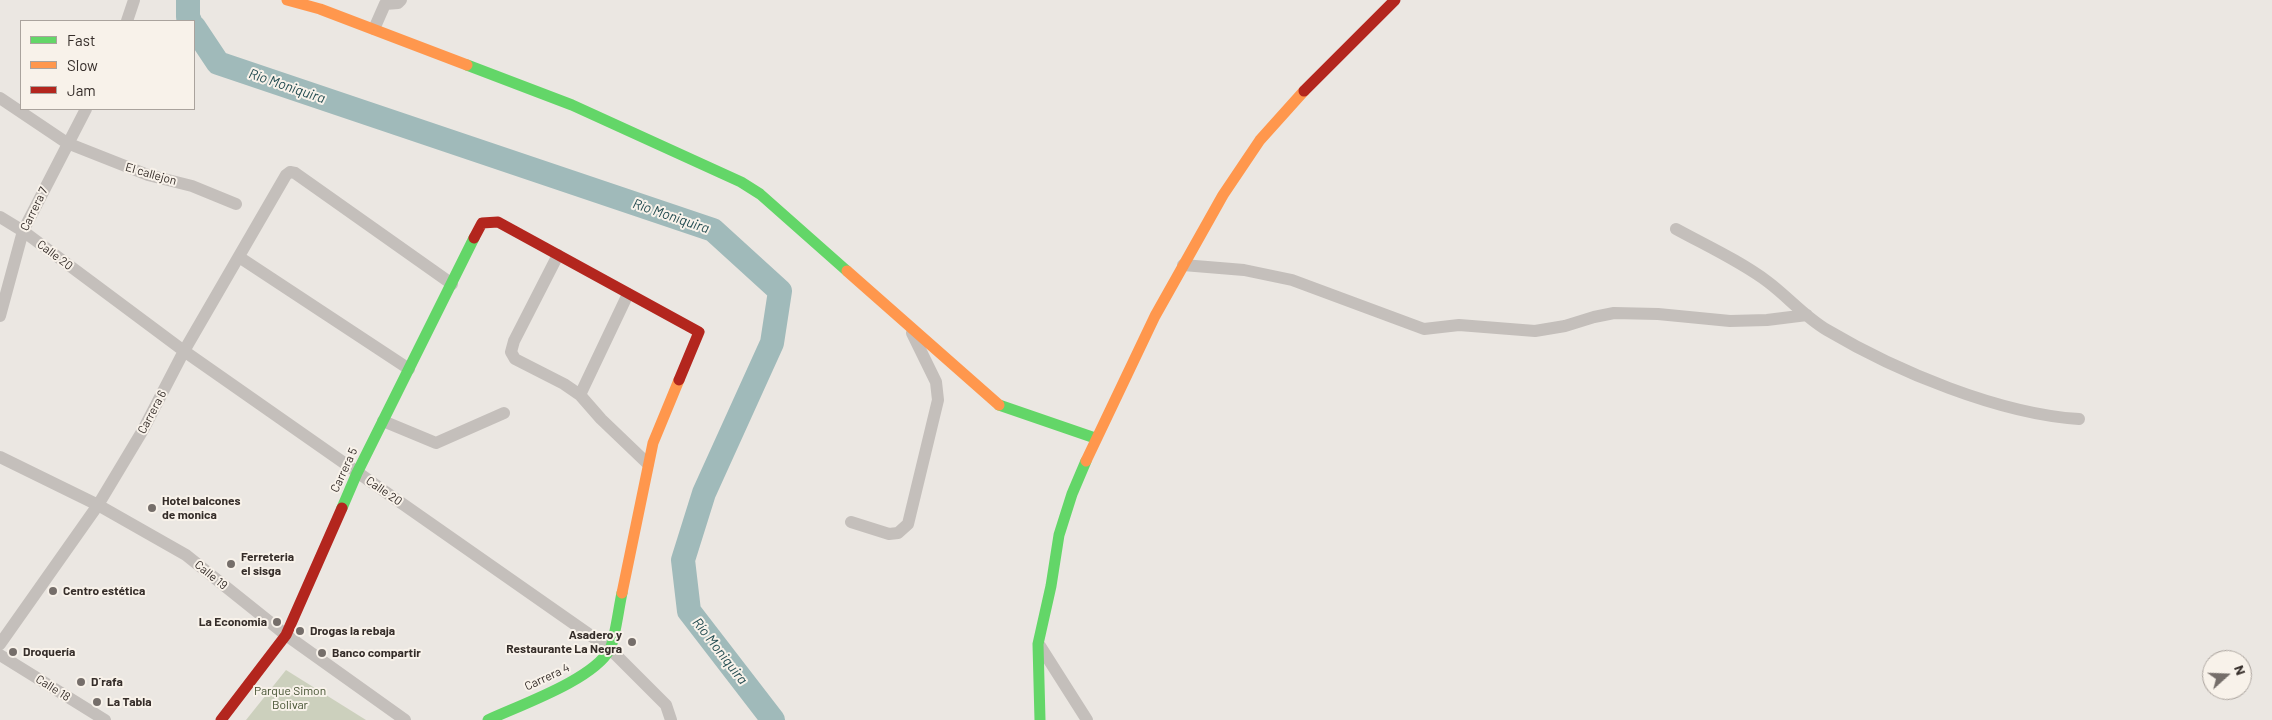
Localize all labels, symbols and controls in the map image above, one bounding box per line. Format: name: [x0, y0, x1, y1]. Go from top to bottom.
legend: [20, 20, 195, 110]
text: Fast: [67, 31, 95, 49]
text: Slow: [67, 56, 98, 74]
water label: Río Moniquira: [247, 65, 327, 107]
text: Jam: [67, 81, 96, 99]
street label: El callejon: [124, 160, 178, 188]
street label: Carrera 7: [17, 185, 51, 233]
water label: Río Moniquira: [631, 195, 711, 237]
street label: Calle 20: [34, 237, 76, 273]
street label: Carrera 6: [135, 388, 169, 436]
street label: Carrera 5: [327, 445, 361, 495]
street label: Calle 20: [363, 473, 405, 509]
place label: Hotel balcones de monica: [162, 494, 241, 522]
marker: Hotel balcones de monica: [146, 502, 158, 514]
place label: Ferreteria el sisga: [241, 550, 294, 578]
street label: Calle 19: [192, 557, 230, 593]
marker: Ferreteria el sisga: [225, 558, 237, 570]
place label: Centro estética: [63, 584, 145, 598]
marker: Centro estética: [47, 585, 59, 597]
water label: Río Moniquira: [689, 614, 751, 688]
place label: La Economia: [199, 615, 267, 629]
marker: La Economia: [271, 616, 283, 628]
place label: Drogas la rebaja: [310, 624, 395, 638]
marker: Drogas la rebaja: [294, 625, 306, 637]
place label: Asadero y Restaurante La Negra: [506, 628, 622, 656]
marker: Asadero y Restaurante La Negra: [626, 636, 638, 648]
place label: Droquería: [23, 645, 75, 659]
marker: Droquería: [7, 646, 19, 658]
place label: Banco compartir: [332, 646, 421, 660]
marker: Banco compartir: [316, 647, 328, 659]
north arrow: [2202, 650, 2252, 700]
street label: Carrera 4: [522, 660, 572, 694]
text: N: [2231, 663, 2250, 677]
street label: Calle 18: [33, 672, 73, 704]
place label: D´rafa: [91, 675, 123, 689]
marker: D´rafa: [75, 676, 87, 688]
park label: Parque Simon Bolivar: [254, 684, 326, 712]
place label: La Tabla: [107, 695, 152, 709]
marker: La Tabla: [91, 696, 103, 708]

